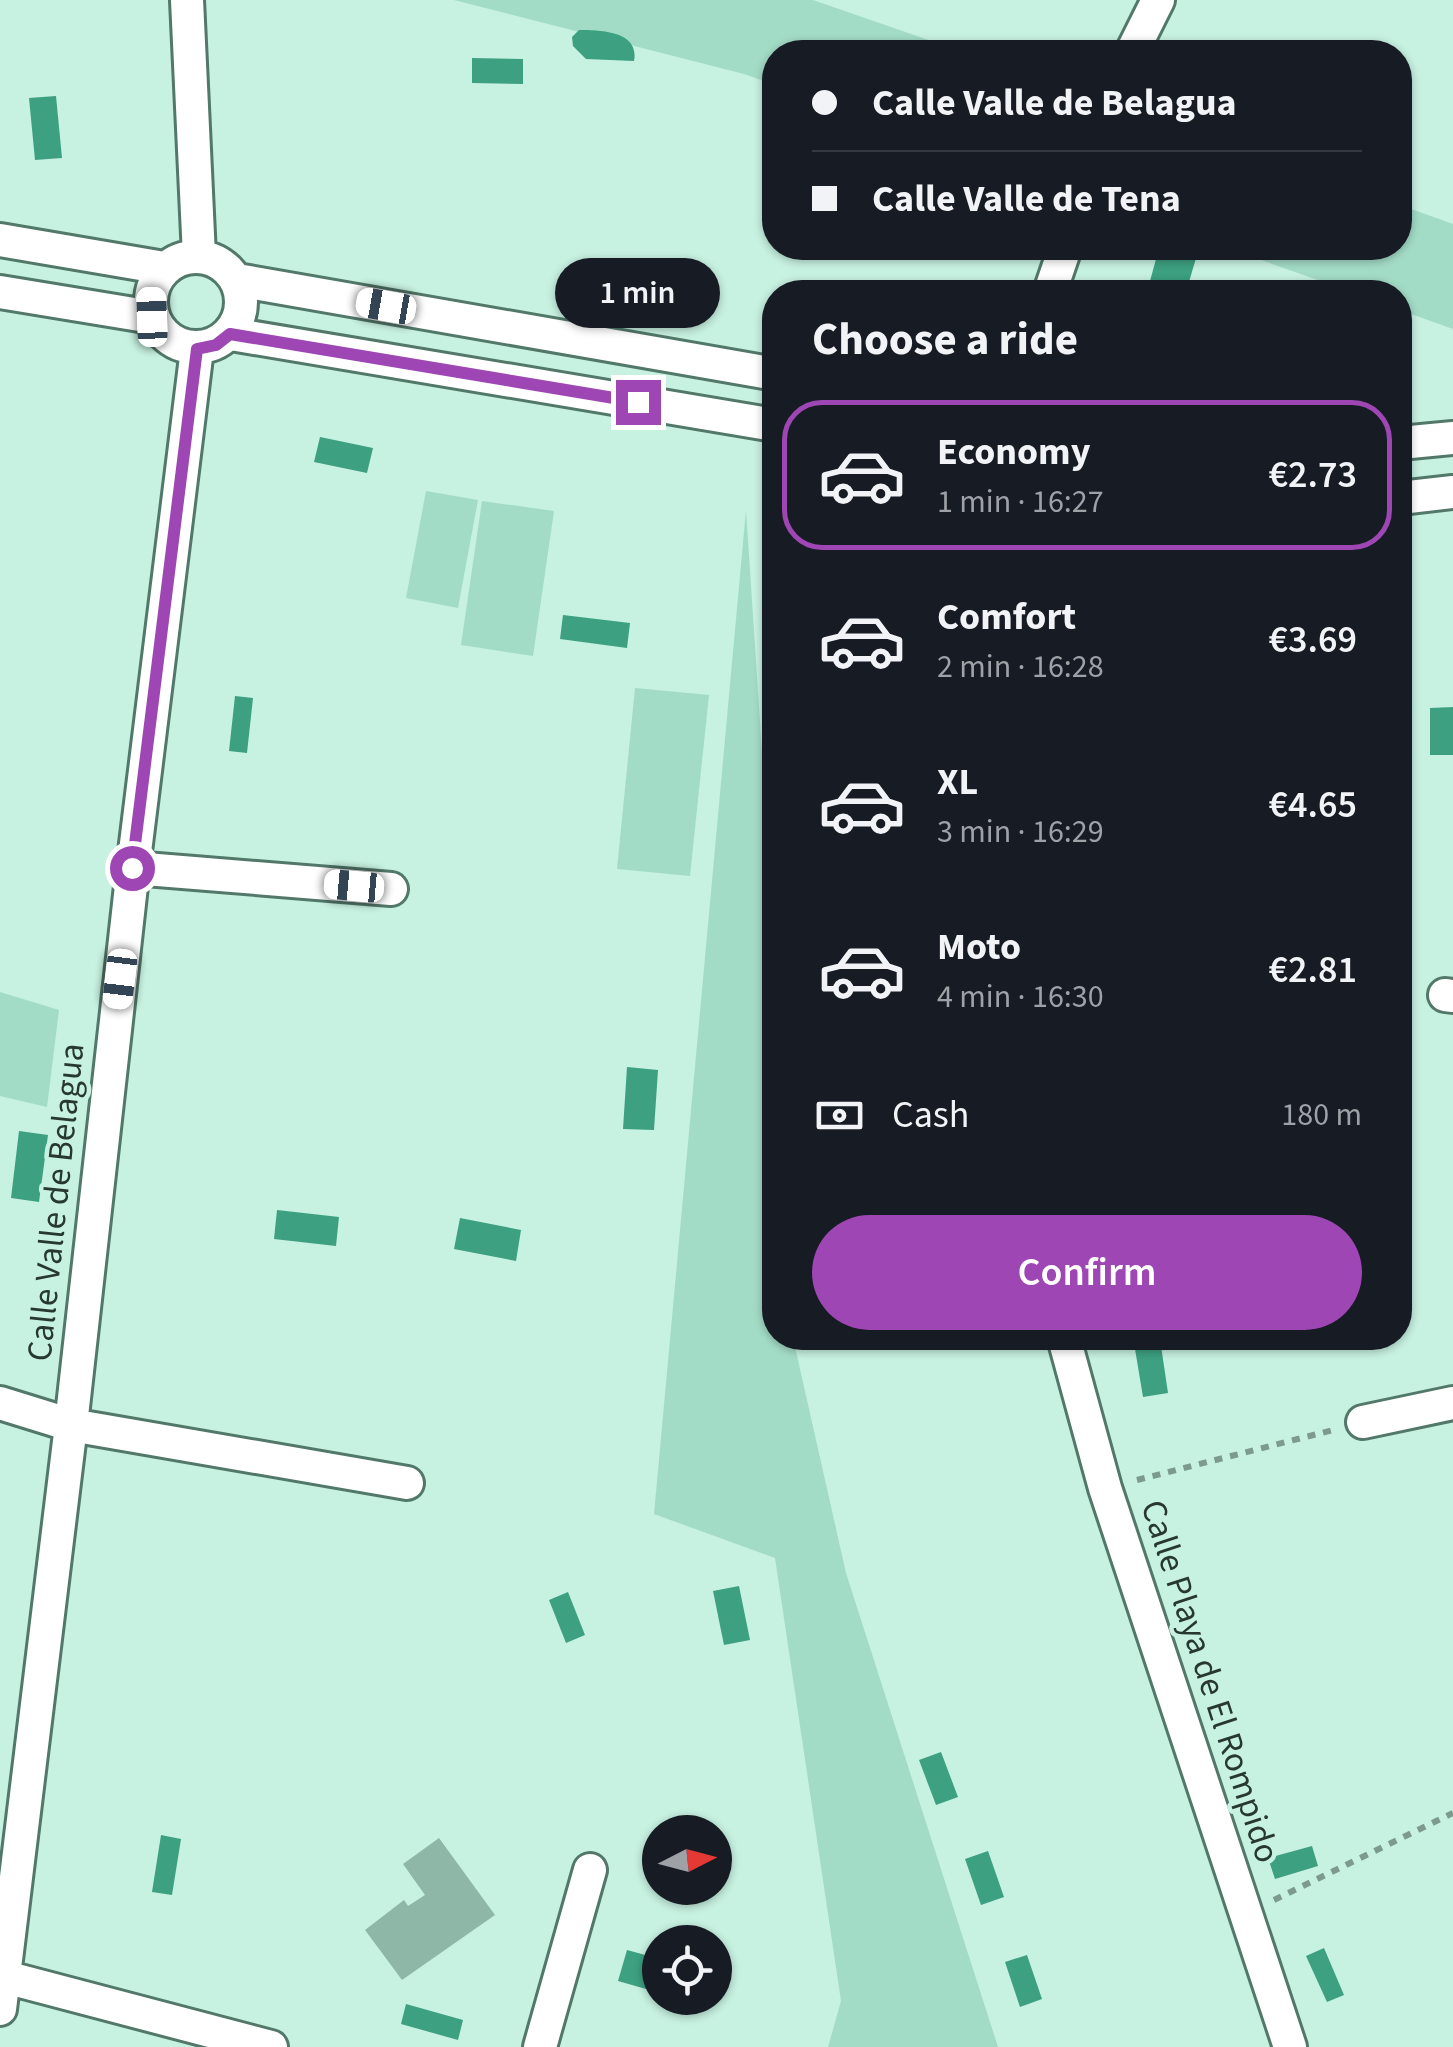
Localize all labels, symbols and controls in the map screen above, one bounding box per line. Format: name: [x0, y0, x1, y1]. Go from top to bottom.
text: Calle Valle de Belagua: [872, 76, 1237, 130]
text: Calle Valle de Tena: [872, 172, 1181, 226]
callout: 1 min: [556, 257, 720, 327]
text: 1 min: [599, 270, 676, 316]
car: [136, 286, 168, 348]
car: [354, 286, 418, 326]
text: Choose a ride: [812, 308, 1078, 372]
route end: [616, 380, 661, 425]
text: Economy: [937, 425, 1090, 479]
icon: car: [817, 430, 907, 520]
text: €2.73: [1269, 448, 1357, 502]
text: 1 min · 16:27: [937, 479, 1104, 525]
text: Comfort: [937, 590, 1076, 644]
icon: car: [817, 595, 907, 685]
text: €3.69: [1269, 613, 1357, 667]
text: 2 min · 16:28: [937, 644, 1104, 690]
text: XL: [937, 755, 978, 809]
icon: car: [817, 760, 907, 850]
text: €4.65: [1269, 778, 1357, 832]
text: 3 min · 16:29: [937, 809, 1104, 855]
route start: [110, 846, 155, 891]
car: [323, 868, 385, 904]
text: Moto: [937, 920, 1021, 974]
icon: car: [817, 925, 907, 1015]
text: €2.81: [1269, 943, 1357, 997]
car: [101, 947, 139, 1011]
text: 4 min · 16:30: [937, 974, 1104, 1020]
street label: Calle Valle de Belagua: [14, 1041, 98, 1364]
icon: cash: [812, 1088, 867, 1143]
text: Cash: [892, 1088, 969, 1142]
text: 180 m: [1281, 1092, 1362, 1138]
button: Confirm: [812, 1215, 1362, 1330]
street label: Calle Playa de El Rompido: [1128, 1494, 1292, 1869]
north arrow: [642, 1815, 732, 1905]
map controls: [642, 1815, 732, 2015]
button: locate: [642, 1925, 732, 2015]

